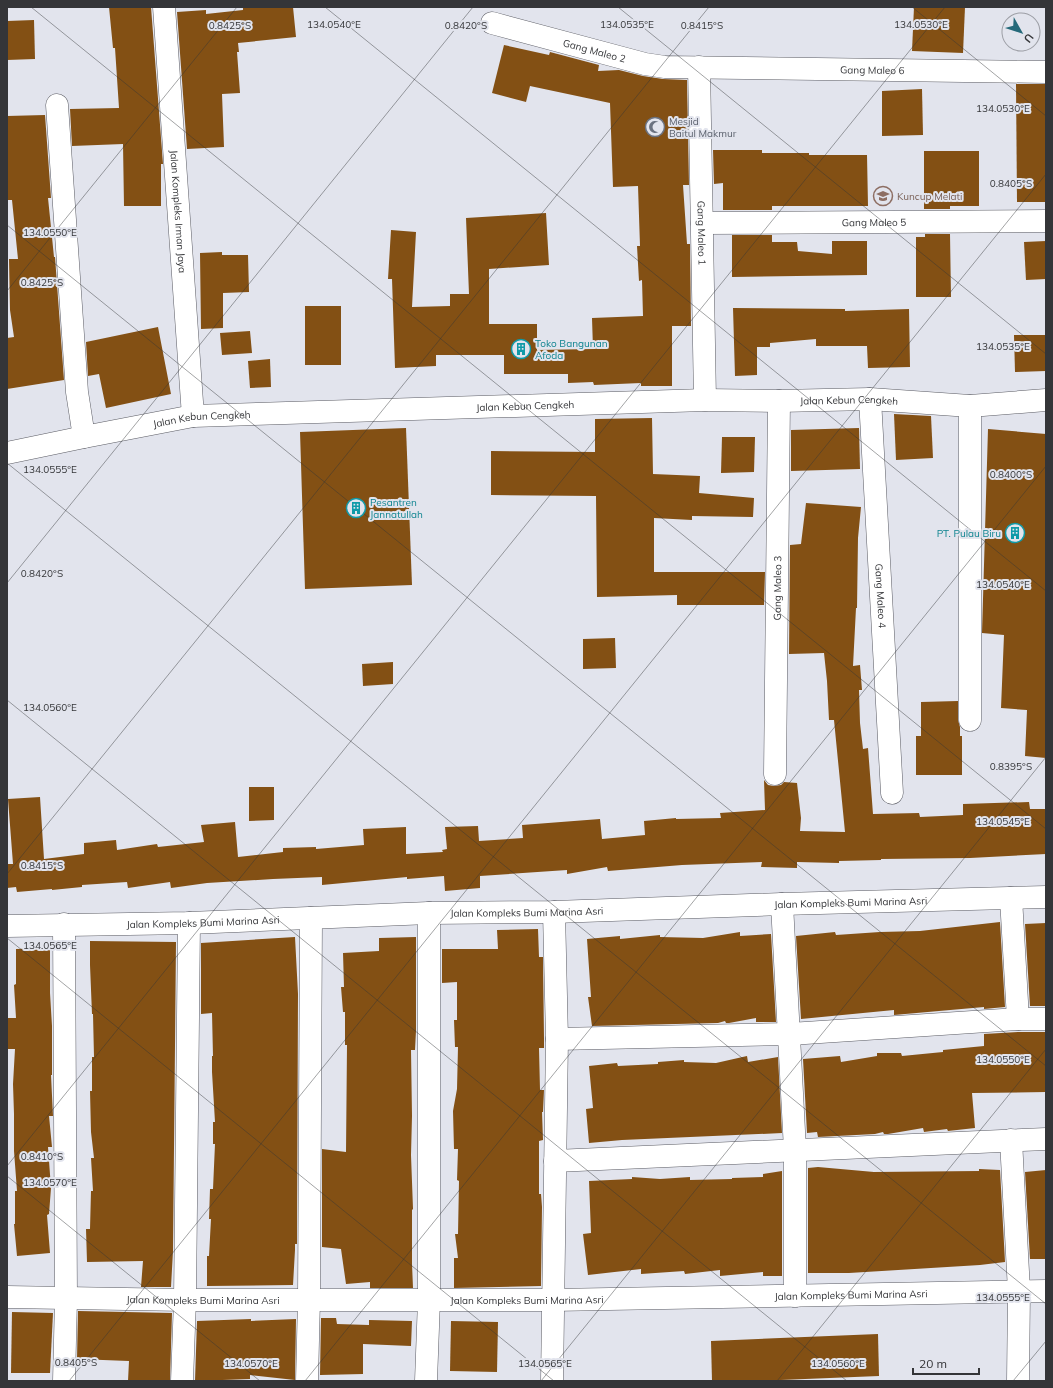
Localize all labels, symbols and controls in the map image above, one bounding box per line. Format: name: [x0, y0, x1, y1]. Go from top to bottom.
north arrow: [1001, 12, 1041, 52]
text: 134.0540°E: [307, 18, 361, 31]
text: 134.0535°E: [600, 18, 654, 31]
text: 134.0530°E: [894, 18, 948, 31]
text: 0.8425°S: [209, 19, 251, 32]
text: 0.8420°S: [445, 19, 487, 32]
text: 0.8415°S: [681, 19, 723, 32]
text: U: [1021, 31, 1037, 46]
street label: Gang Maleo 2: [561, 36, 627, 65]
street label: Gang Maleo 6: [840, 63, 905, 77]
text: 134.0530°E: [976, 102, 1030, 115]
place label: Mesjid Baitul Makmur: [669, 115, 737, 140]
mosque icon: Mesjid Baitul Makmur: [644, 116, 666, 138]
street label: Jalan Kompleks Irman Jaya: [168, 149, 189, 273]
text: 0.8405°S: [990, 177, 1032, 190]
school or university icon: Kuncup Melati: [872, 185, 894, 207]
place label: Kuncup Melati: [897, 190, 962, 203]
street label: Gang Maleo 1: [695, 201, 709, 265]
street label: Gang Maleo 5: [842, 215, 906, 229]
text: 134.0550°E: [23, 226, 77, 239]
text: 0.8425°S: [21, 276, 63, 289]
place label: Toko Bangunan Afoda: [535, 337, 608, 362]
building icon: Toko Bangunan Afoda: [510, 338, 532, 360]
text: 134.0535°E: [976, 340, 1030, 353]
street label: Jalan Kebun Cengkeh: [800, 393, 899, 407]
street label: Jalan Kebun Cengkeh: [476, 398, 575, 414]
street label: Jalan Kebun Cengkeh: [152, 408, 251, 430]
text: 134.0555°E: [23, 463, 77, 476]
text: 0.8400°S: [990, 468, 1032, 481]
place label: Pesantren Jannatullah: [370, 496, 423, 521]
building icon: Pesantren Jannatullah: [345, 497, 367, 519]
building icon: PT. Pulau Biru: [1004, 522, 1026, 544]
place label: PT. Pulau Biru: [937, 527, 1001, 540]
street label: Gang Maleo 3: [770, 556, 784, 620]
street label: Gang Maleo 4: [873, 563, 889, 628]
text: 0.8420°S: [21, 567, 63, 580]
text: 134.0540°E: [976, 578, 1030, 591]
text: 134.0560°E: [23, 701, 77, 714]
text: 0.8395°S: [990, 760, 1032, 773]
text: 134.0545°E: [976, 815, 1030, 828]
text: 0.8415°S: [21, 859, 63, 872]
street label: Jalan Kompleks Bumi Marina Asri: [774, 894, 927, 911]
street label: Jalan Kompleks Bumi Marina Asri: [450, 904, 604, 919]
street label: Jalan Kompleks Bumi Marina Asri: [126, 913, 280, 931]
text: 134.0565°E: [23, 939, 77, 952]
text: 134.0550°E: [976, 1053, 1030, 1066]
text: 0.8410°S: [21, 1150, 63, 1163]
text: 134.0570°E: [23, 1176, 77, 1189]
street label: Jalan Kompleks Bumi Marina Asri: [774, 1287, 928, 1302]
text: 134.0555°E: [976, 1291, 1030, 1304]
street label: Jalan Kompleks Bumi Marina Asri: [126, 1293, 280, 1307]
street label: Jalan Kompleks Bumi Marina Asri: [450, 1293, 604, 1307]
scale bar: [913, 1350, 979, 1376]
text: 0.8405°S: [55, 1356, 97, 1369]
text: 20 m: [919, 1356, 947, 1371]
text: 134.0570°E: [224, 1357, 278, 1370]
text: 134.0565°E: [518, 1357, 572, 1370]
text: 134.0560°E: [811, 1357, 865, 1370]

